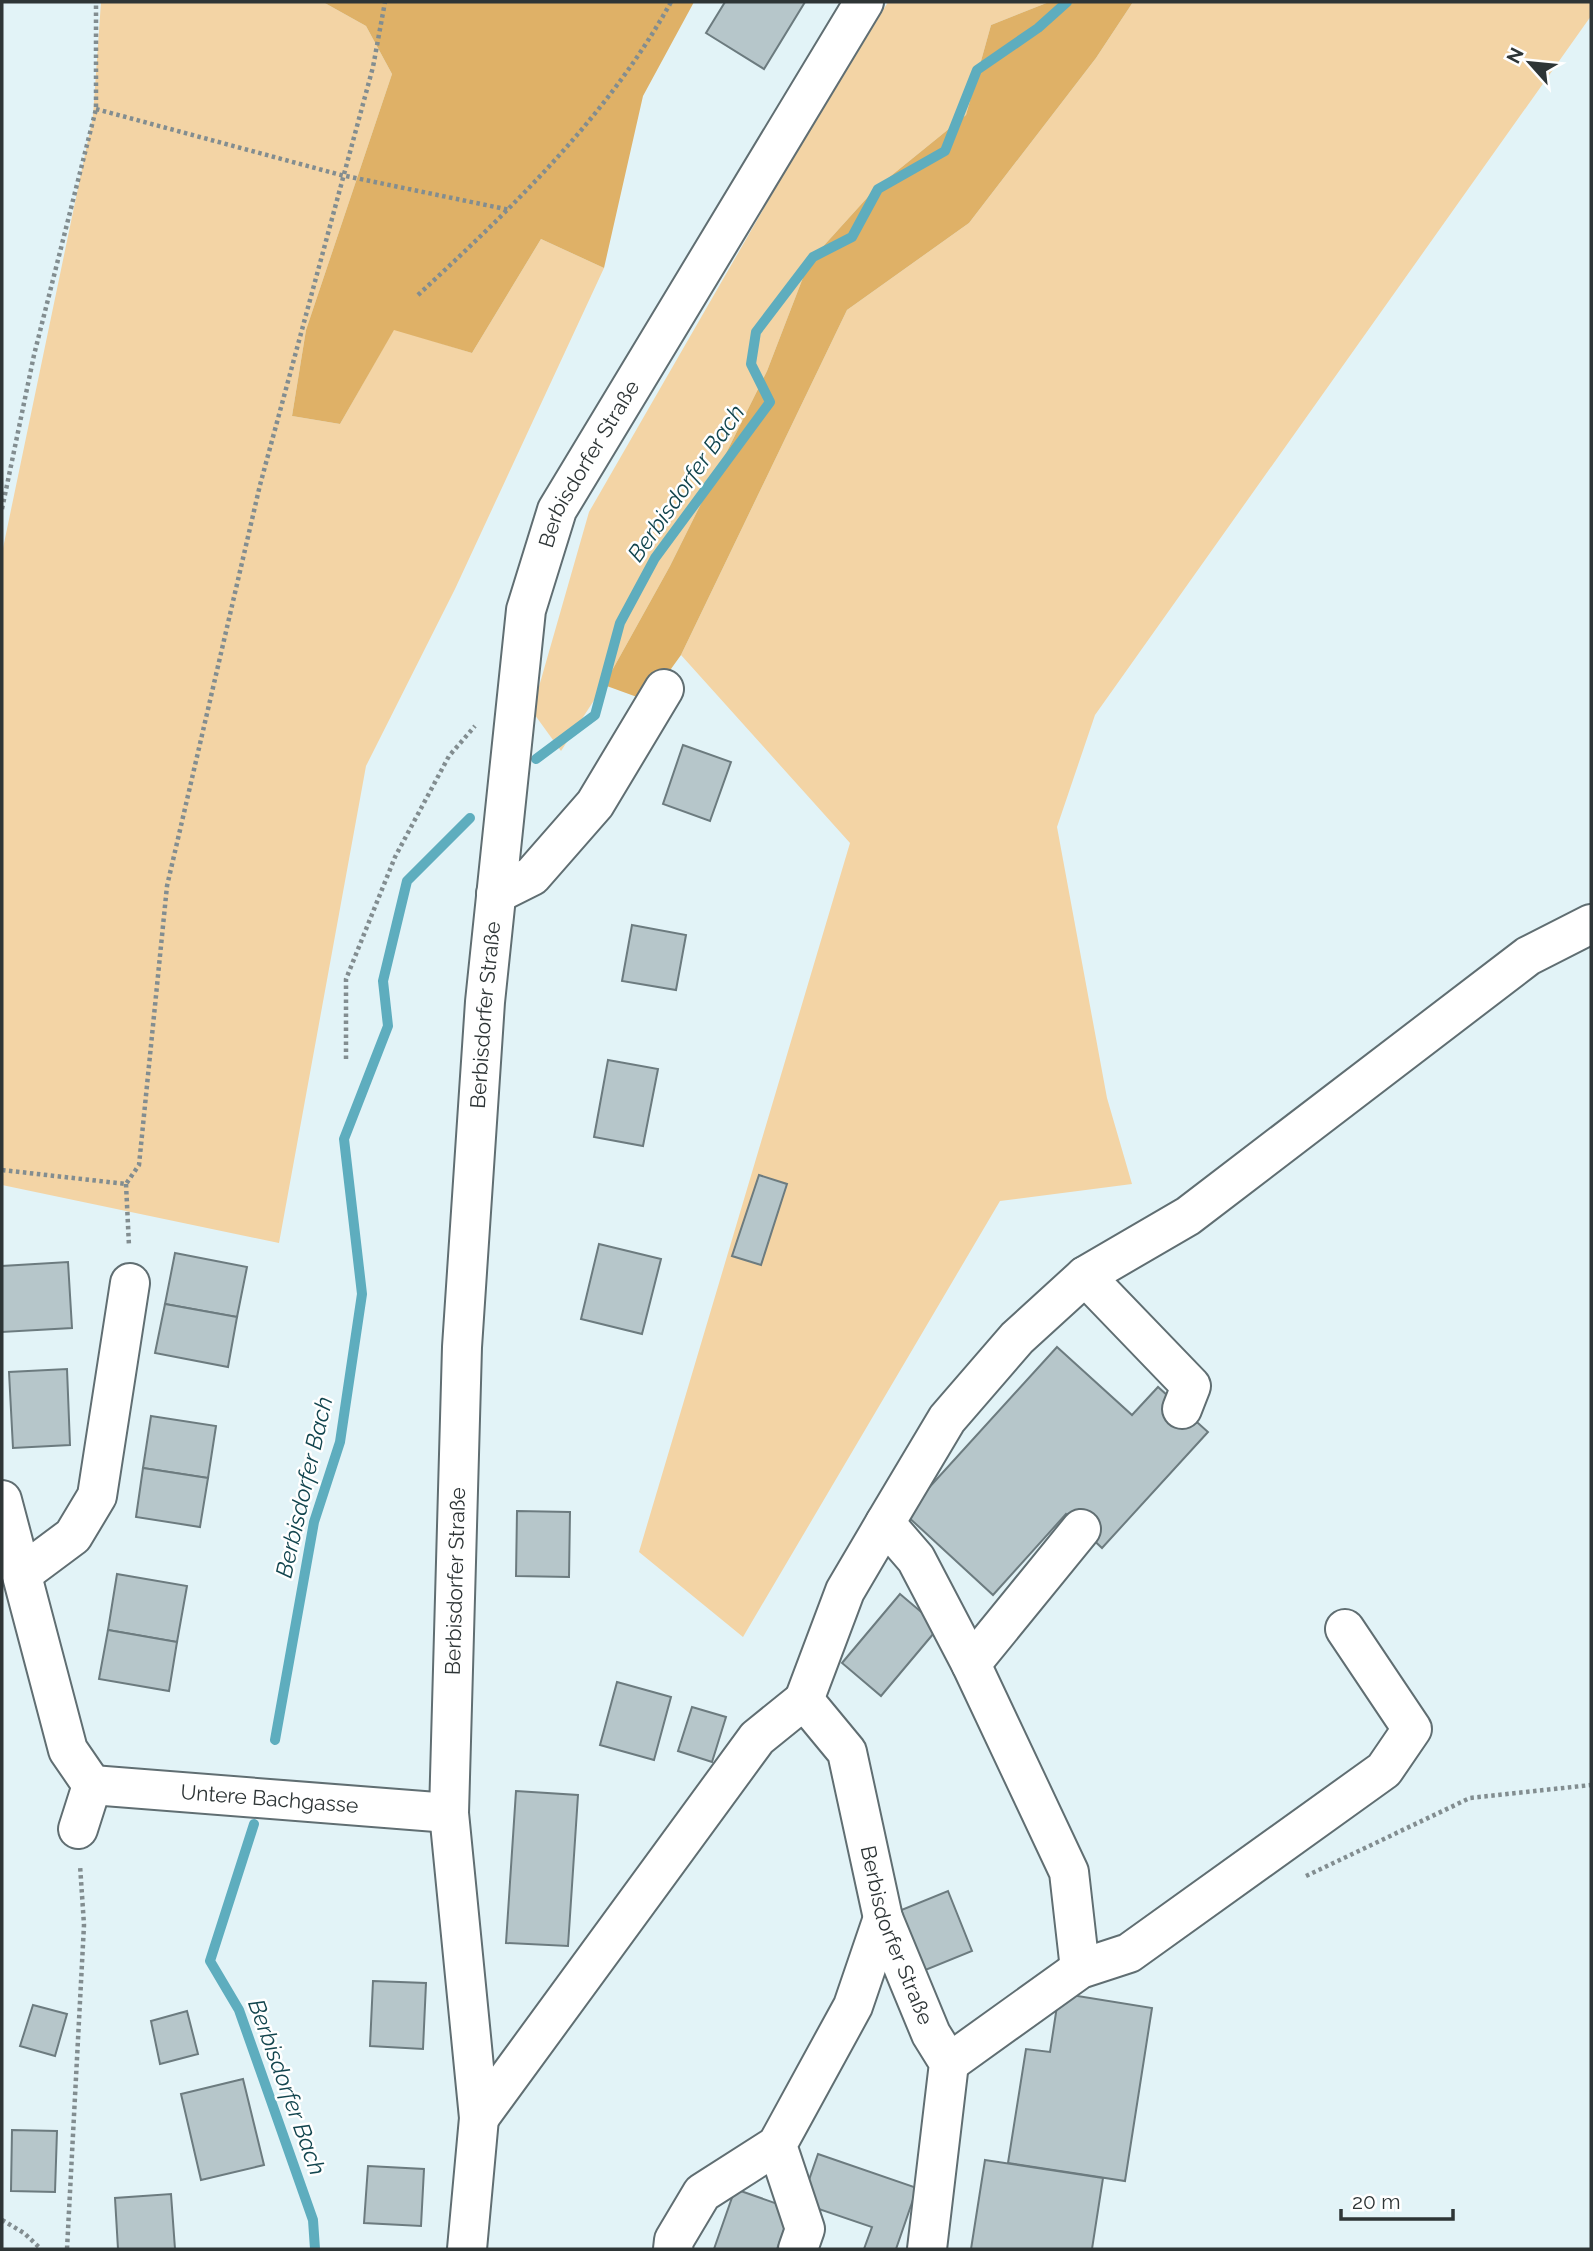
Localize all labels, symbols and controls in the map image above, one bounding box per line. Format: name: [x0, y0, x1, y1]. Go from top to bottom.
north arrow: [1495, 28, 1565, 98]
text: N: [1502, 44, 1528, 67]
street label: Berbisdorfer Straße: [533, 376, 644, 551]
water label: Berbisdorfer Bach: [621, 399, 750, 566]
street label: Berbisdorfer Straße: [465, 920, 505, 1109]
water label: Berbisdorfer Bach: [270, 1394, 337, 1580]
street label: Berbisdorfer Straße: [440, 1487, 470, 1675]
street label: Untere Bachgasse: [180, 1779, 359, 1818]
street label: Berbisdorfer Straße: [856, 1843, 939, 2028]
water label: Berbisdorfer Bach: [243, 1995, 332, 2178]
scale bar: [1341, 2178, 1453, 2222]
text: 20 m: [1352, 2189, 1400, 2214]

